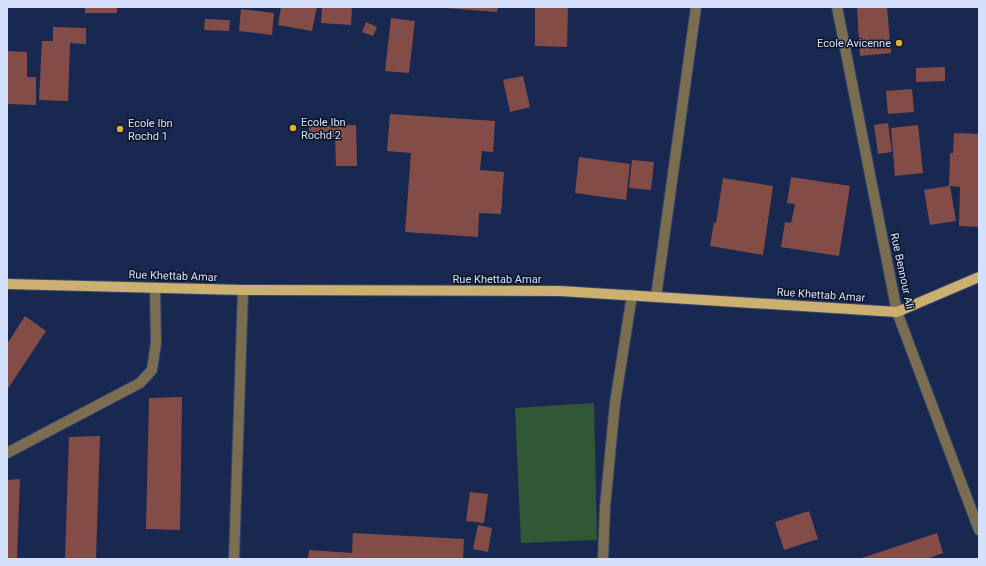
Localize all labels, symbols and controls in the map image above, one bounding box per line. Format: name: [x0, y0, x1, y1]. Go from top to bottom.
place label: Ecole Avicenne: [817, 37, 891, 50]
marker: Ecole Avicenne: [894, 38, 904, 48]
place label: Ecole Ibn Rochd 2: [301, 116, 346, 142]
place label: Ecole Ibn Rochd 1: [128, 117, 173, 143]
marker: Ecole Ibn Rochd 2: [288, 123, 298, 133]
marker: Ecole Ibn Rochd 1: [115, 124, 125, 134]
street label: Rue Bennour Ali: [888, 232, 916, 310]
street label: Rue Khettab Amar: [128, 268, 218, 284]
street label: Rue Khettab Amar: [453, 273, 542, 286]
street label: Rue Khettab Amar: [776, 285, 866, 305]

